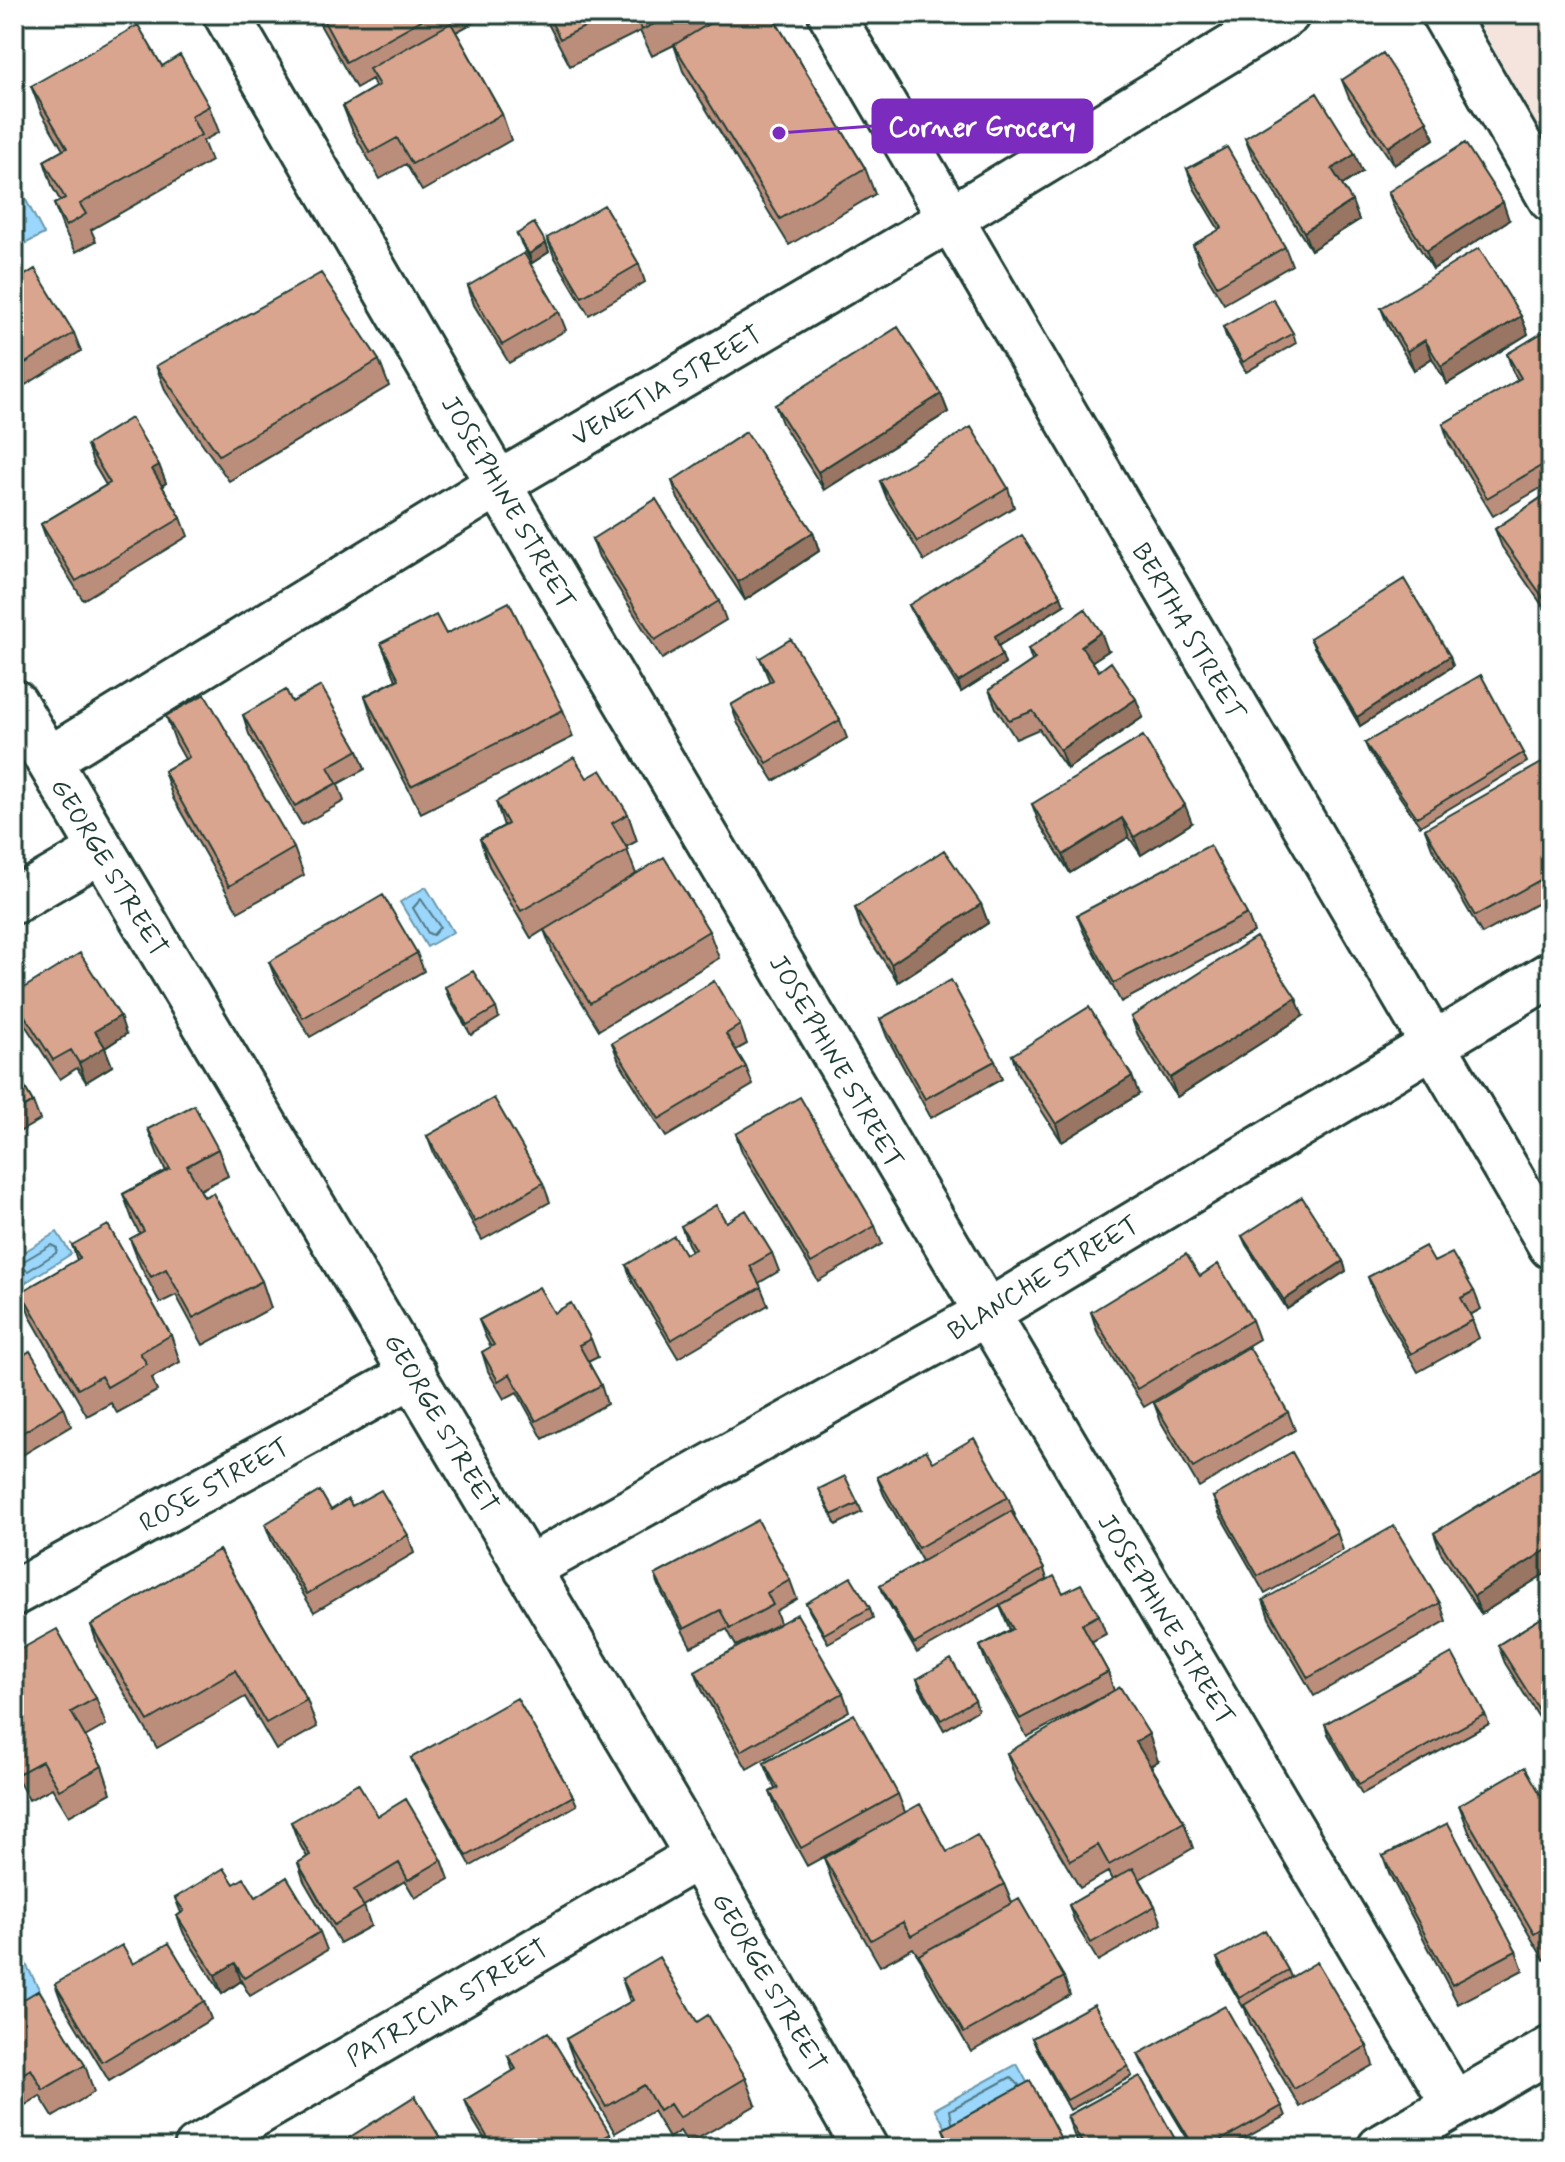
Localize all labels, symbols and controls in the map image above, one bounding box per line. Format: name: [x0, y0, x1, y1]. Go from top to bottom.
callout: Corner Grocery: [873, 100, 1092, 152]
text: Corner Grocery: [888, 110, 1076, 147]
street label: VENETIA STREET: [566, 318, 768, 455]
street label: JOSEPHINE STREET: [432, 390, 582, 616]
street label: BERTHA STREET: [1123, 537, 1252, 728]
street label: GEORGE STREET: [42, 773, 175, 963]
street label: JOSEPHINE STREET: [760, 949, 910, 1175]
street label: BLANCHE STREET: [942, 1208, 1146, 1349]
street label: GEORGE STREET: [375, 1328, 505, 1520]
street label: ROSE STREET: [134, 1431, 296, 1541]
street label: JOSEPHINE STREET: [1089, 1508, 1242, 1732]
street label: GEORGE STREET: [703, 1887, 833, 2079]
street label: PATRICIA STREET: [341, 1932, 555, 2075]

